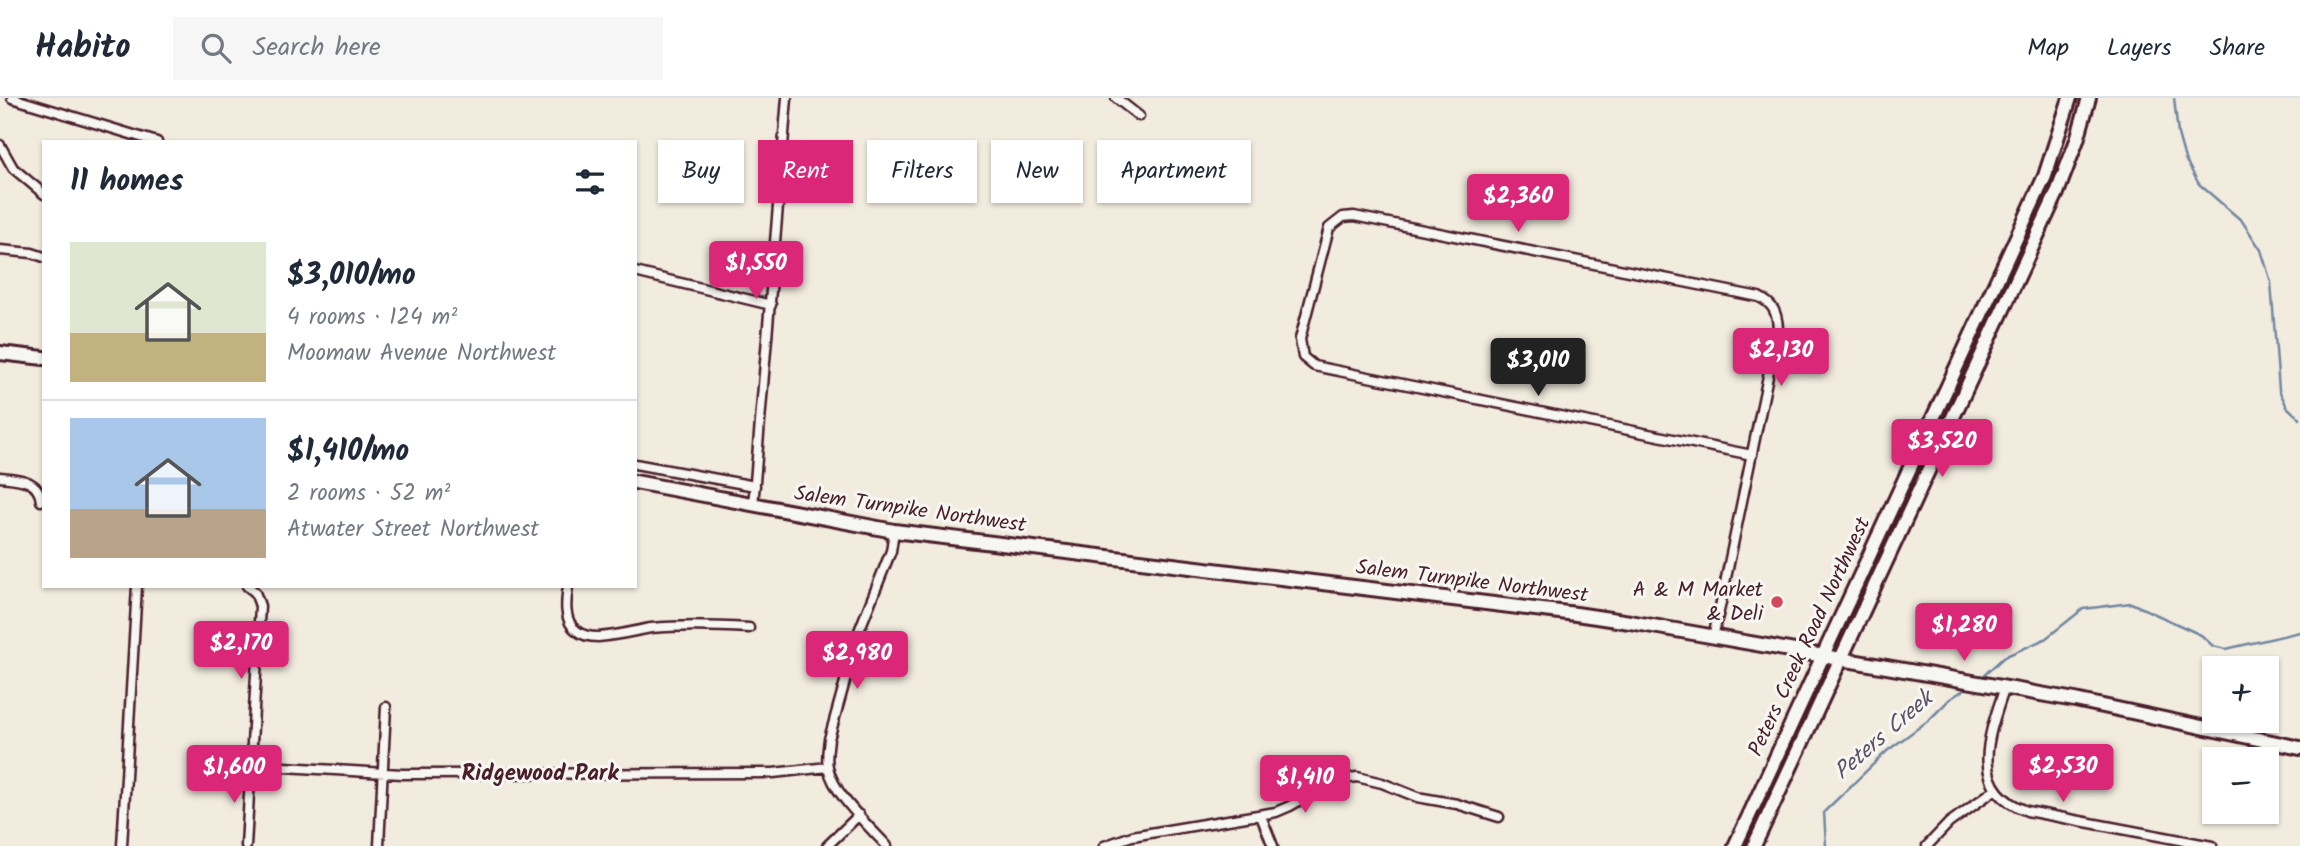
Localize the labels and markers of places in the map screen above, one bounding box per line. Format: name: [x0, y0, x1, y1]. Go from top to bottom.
pin: $2,360: [1461, 174, 1575, 234]
pin: $1,550: [699, 242, 813, 301]
pin: $2,130: [1724, 328, 1838, 388]
pin: $3,010: [1481, 338, 1595, 398]
pin: $3,520: [1885, 420, 1999, 479]
place label: A & M Market & Deli: [1633, 574, 1764, 631]
marker: A & M Market & Deli: [1769, 594, 1785, 610]
pin: $1,280: [1907, 603, 2021, 663]
pin: $2,170: [184, 622, 298, 681]
pin: $2,980: [800, 632, 914, 691]
pin: $2,530: [2006, 744, 2120, 804]
pin: $1,600: [177, 746, 291, 805]
pin: $1,410: [1248, 756, 1362, 815]

